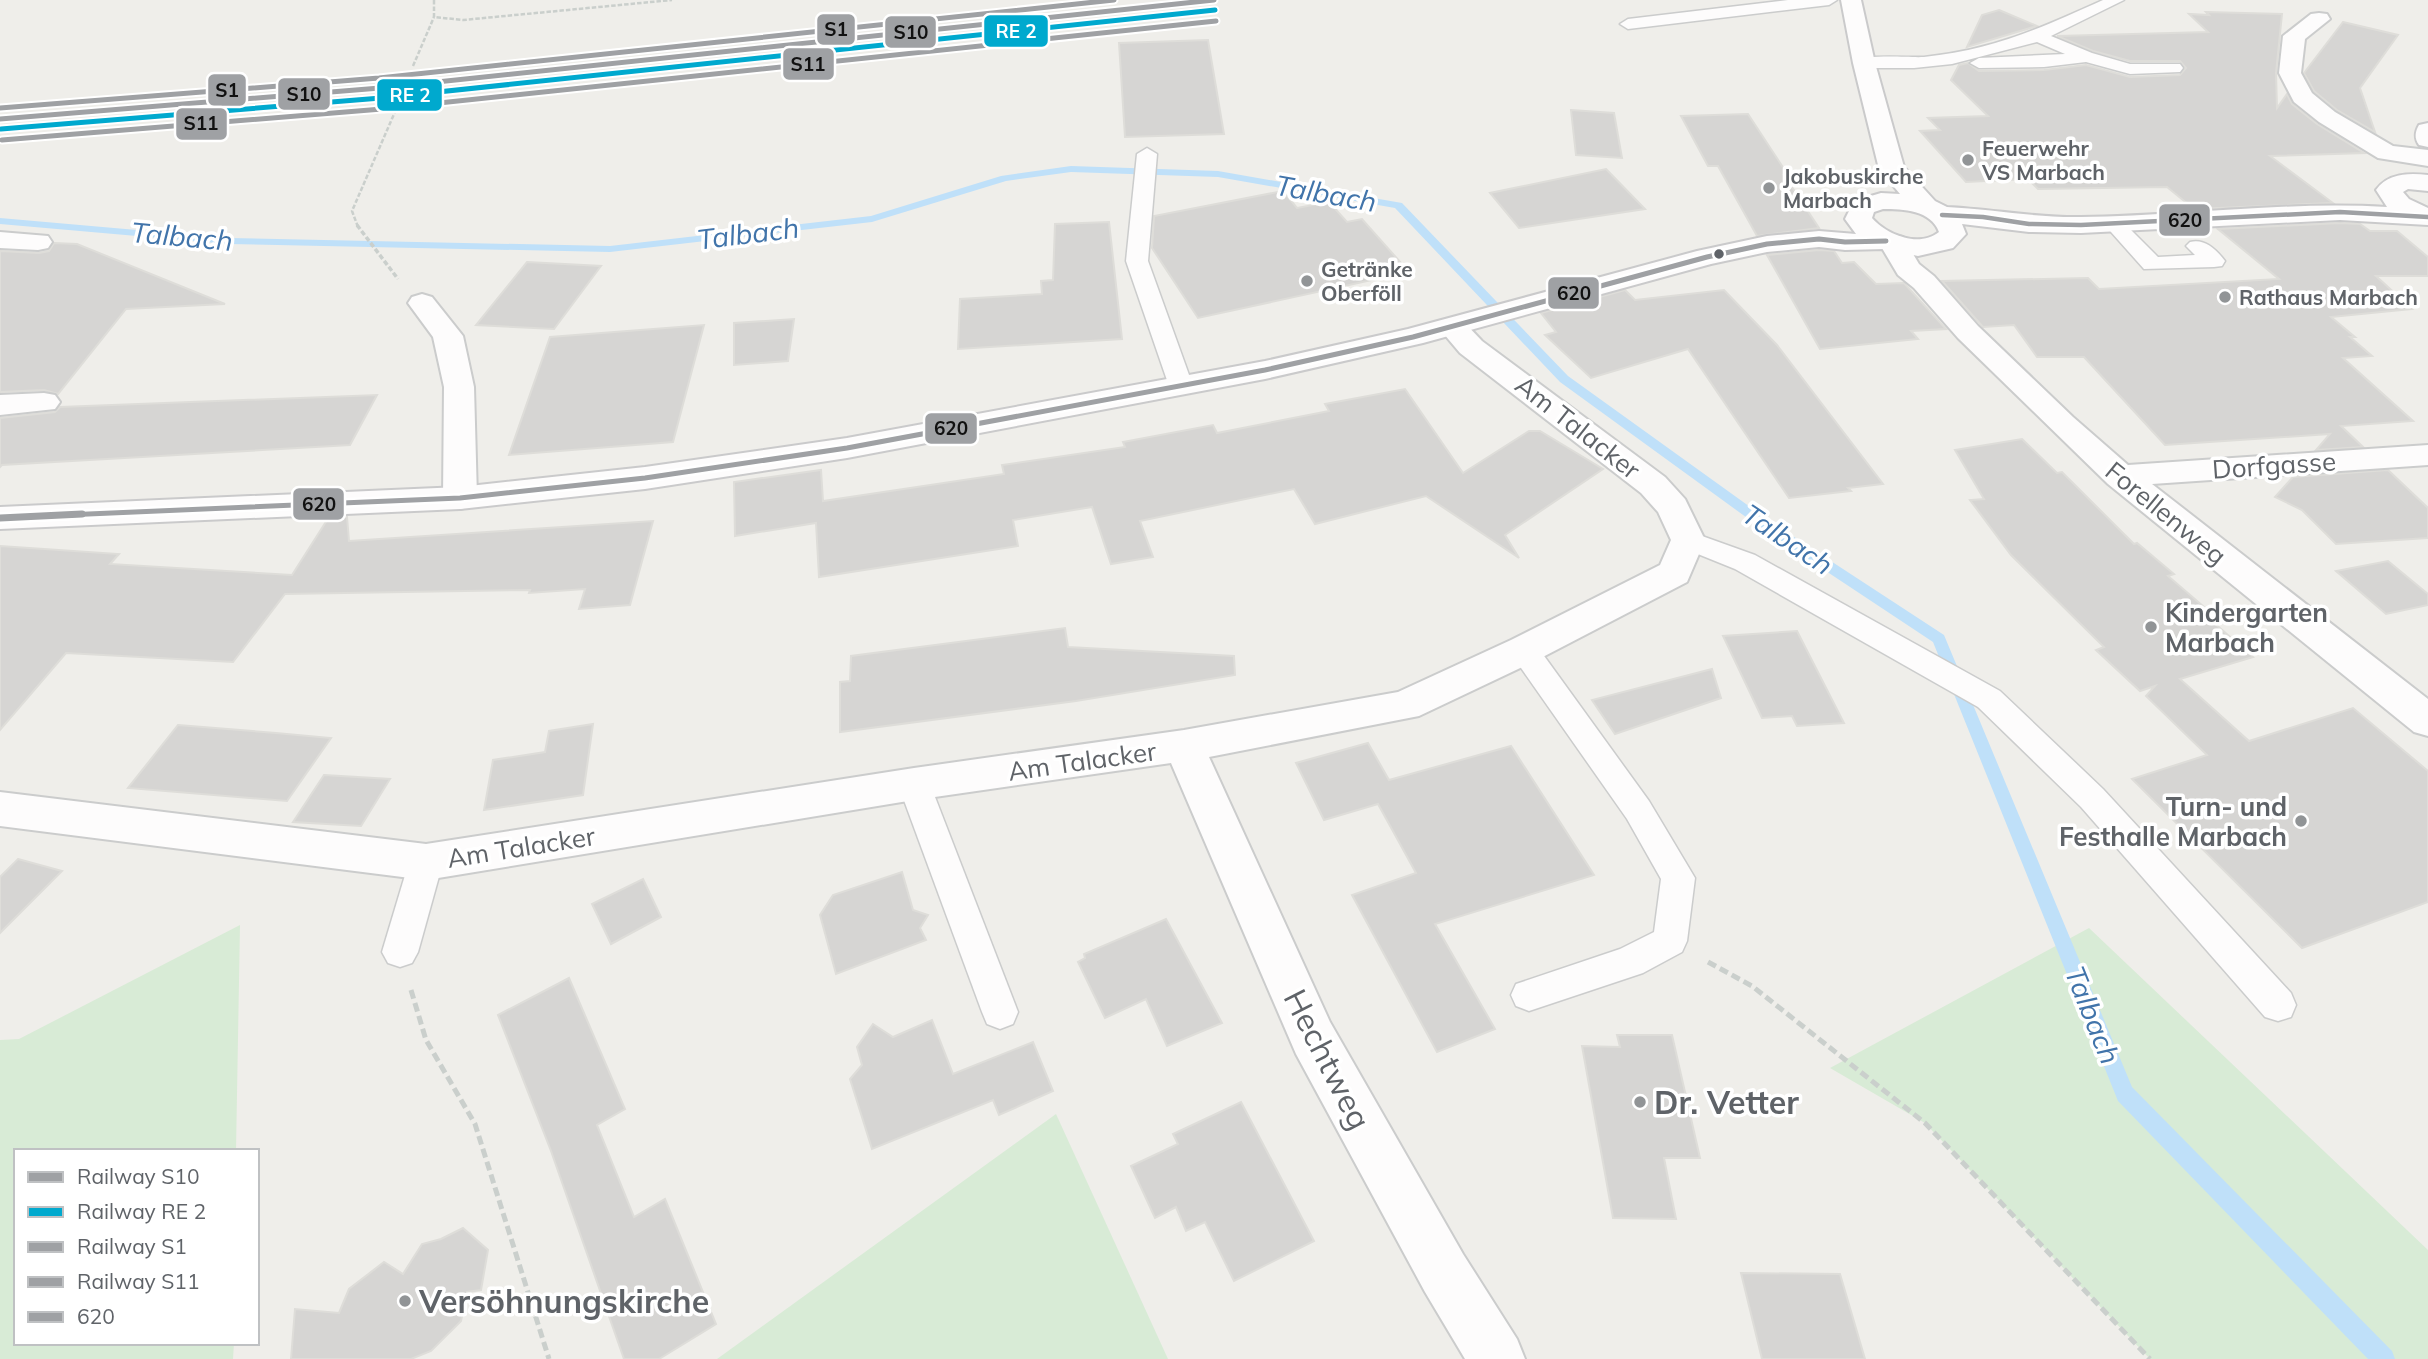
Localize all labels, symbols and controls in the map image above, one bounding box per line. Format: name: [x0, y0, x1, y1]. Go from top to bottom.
line badge: S1: [816, 13, 856, 46]
line badge: RE 2: [983, 14, 1049, 48]
line badge: S10: [884, 15, 937, 49]
text: S1: [824, 17, 848, 41]
text: RE 2: [995, 19, 1037, 43]
text: S10: [893, 20, 929, 44]
line badge: S11: [782, 47, 835, 81]
text: S11: [790, 52, 826, 76]
line badge: S1: [207, 73, 247, 107]
line badge: S10: [277, 77, 331, 111]
text: S1: [215, 78, 239, 102]
line badge: RE 2: [376, 78, 443, 112]
text: S10: [286, 82, 322, 106]
text: RE 2: [389, 83, 431, 107]
line badge: S11: [175, 107, 228, 141]
text: S11: [183, 111, 219, 135]
place label: Feuerwehr VS Marbach: [1981, 135, 2105, 185]
marker: Feuerwehr VS Marbach: [1960, 152, 1976, 168]
place label: Jakobuskirche Marbach: [1783, 163, 1923, 213]
water label: Talbach: [1273, 167, 1379, 219]
marker: Jakobuskirche Marbach: [1761, 180, 1777, 196]
line badge: 620: [2158, 203, 2211, 237]
text: 620: [2168, 208, 2202, 232]
water label: Talbach: [695, 209, 801, 257]
water label: Talbach: [130, 214, 234, 258]
unlabelled marker: [1712, 247, 1726, 261]
place label: Getränke Oberföll: [1321, 256, 1413, 306]
marker: Getränke Oberföll: [1299, 273, 1315, 289]
line badge: 620: [1547, 276, 1600, 310]
text: 620: [1557, 281, 1591, 305]
place label: Rathaus Marbach: [2239, 284, 2418, 310]
marker: Rathaus Marbach: [2217, 289, 2233, 305]
street label: Am Talacker: [1509, 368, 1647, 486]
line badge: 620: [924, 412, 978, 445]
text: 620: [934, 416, 968, 440]
street label: Dorfgasse: [2211, 444, 2337, 486]
street label: Forellenweg: [2099, 454, 2233, 572]
line badge: 620: [292, 487, 345, 521]
text: 620: [302, 492, 336, 516]
water label: Talbach: [1736, 496, 1840, 582]
place label: Kindergarten Marbach: [2165, 596, 2328, 659]
marker: Kindergarten Marbach: [2143, 619, 2159, 635]
street label: Am Talacker: [1006, 734, 1159, 788]
place label: Turn- und Festhalle Marbach: [2059, 790, 2287, 853]
marker: Turn- und Festhalle Marbach: [2293, 813, 2309, 829]
street label: Am Talacker: [445, 819, 598, 875]
water label: Talbach: [2058, 961, 2128, 1069]
street label: Hechtweg: [1276, 982, 1380, 1136]
place label: Dr. Vetter: [1654, 1082, 1799, 1122]
marker: Dr. Vetter: [1632, 1094, 1648, 1110]
legend: [14, 1149, 259, 1345]
text: Railway S10: [77, 1163, 200, 1189]
text: Railway RE 2: [77, 1198, 206, 1224]
text: Railway S1: [77, 1233, 187, 1259]
text: Railway S11: [77, 1268, 200, 1294]
place label: Versöhnungskirche: [418, 1281, 709, 1321]
marker: Versöhnungskirche: [397, 1293, 413, 1309]
text: 620: [77, 1303, 115, 1329]

